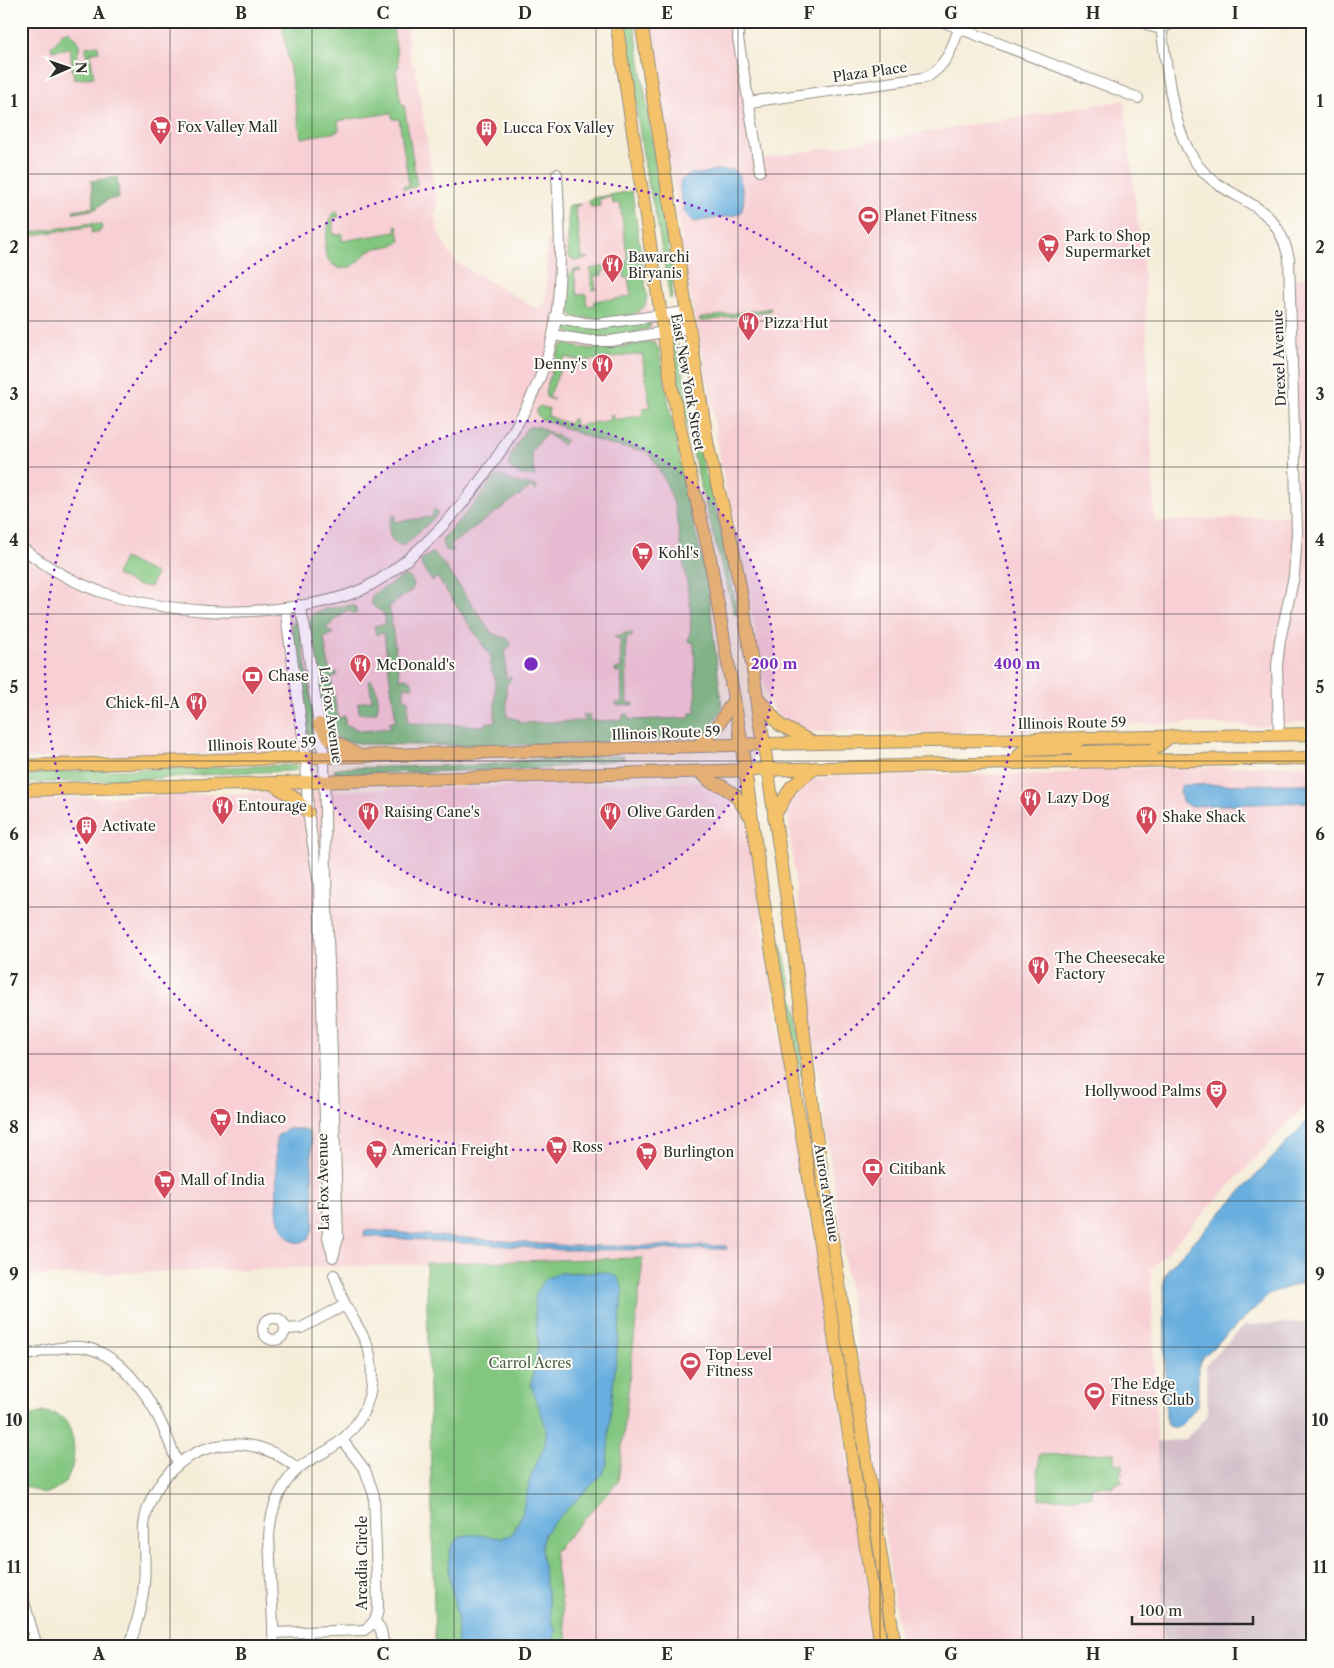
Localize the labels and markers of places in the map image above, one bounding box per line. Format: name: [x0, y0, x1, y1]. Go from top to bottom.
supermarket icon: Fox Valley Mall: [149, 115, 173, 146]
building icon: Lucca Fox Valley: [475, 116, 499, 147]
place label: Fox Valley Mall: [177, 118, 278, 136]
place label: Lucca Fox Valley: [503, 119, 614, 137]
sports icon: Planet Fitness: [856, 204, 880, 235]
place label: Planet Fitness: [884, 207, 977, 225]
place label: Park to Shop Supermarket: [1065, 227, 1151, 261]
supermarket icon: Park to Shop Supermarket: [1037, 232, 1061, 263]
place label: Bawarchi Biryanis: [628, 248, 689, 282]
restaurant icon: Bawarchi Biryanis: [600, 253, 624, 284]
restaurant icon: Pizza Hut: [736, 311, 760, 342]
place label: Pizza Hut: [764, 314, 828, 332]
restaurant icon: Denny's: [591, 352, 615, 383]
place label: Denny's: [534, 355, 587, 373]
supermarket icon: Kohl's: [630, 541, 654, 572]
place label: Kohl's: [658, 544, 699, 562]
restaurant icon: McDonald's: [348, 653, 372, 684]
centre of rings: [522, 655, 540, 673]
place label: McDonald's: [376, 656, 455, 674]
bank icon: Chase: [240, 664, 264, 695]
place label: Chase: [268, 667, 309, 685]
restaurant icon: Chick-fil-A: [184, 691, 208, 722]
place label: Chick-fil-A: [105, 694, 181, 712]
restaurant icon: Lazy Dog: [1019, 786, 1043, 817]
place label: Lazy Dog: [1047, 789, 1110, 807]
restaurant icon: Entourage: [210, 794, 234, 825]
place label: Entourage: [238, 797, 307, 815]
restaurant icon: Raising Cane's: [356, 800, 380, 831]
restaurant icon: Olive Garden: [599, 800, 623, 831]
place label: Raising Cane's: [384, 803, 480, 821]
place label: Olive Garden: [627, 803, 715, 821]
restaurant icon: Shake Shack: [1134, 805, 1158, 836]
place label: Shake Shack: [1162, 808, 1247, 826]
building icon: Activate: [74, 814, 98, 845]
place label: Activate: [101, 817, 156, 835]
place label: The Cheesecake Factory: [1055, 949, 1165, 983]
restaurant icon: The Cheesecake Factory: [1027, 954, 1051, 985]
theatre icon: Hollywood Palms: [1205, 1079, 1229, 1110]
place label: Hollywood Palms: [1084, 1082, 1201, 1100]
supermarket icon: Indiaco: [208, 1106, 232, 1137]
place label: Indiaco: [236, 1109, 286, 1127]
supermarket icon: Ross: [544, 1135, 568, 1166]
supermarket icon: American Freight: [364, 1138, 388, 1169]
place label: Ross: [572, 1138, 603, 1156]
supermarket icon: Burlington: [635, 1140, 659, 1171]
place label: American Freight: [391, 1141, 509, 1159]
place label: Burlington: [663, 1143, 734, 1161]
bank icon: Citibank: [861, 1157, 885, 1188]
place label: Citibank: [889, 1160, 947, 1178]
supermarket icon: Mall of India: [152, 1168, 176, 1199]
place label: Mall of India: [180, 1171, 266, 1189]
place label: Top Level Fitness: [706, 1346, 772, 1380]
sports icon: Top Level Fitness: [678, 1351, 702, 1382]
place label: The Edge Fitness Club: [1111, 1375, 1194, 1409]
sports icon: The Edge Fitness Club: [1083, 1380, 1107, 1411]

